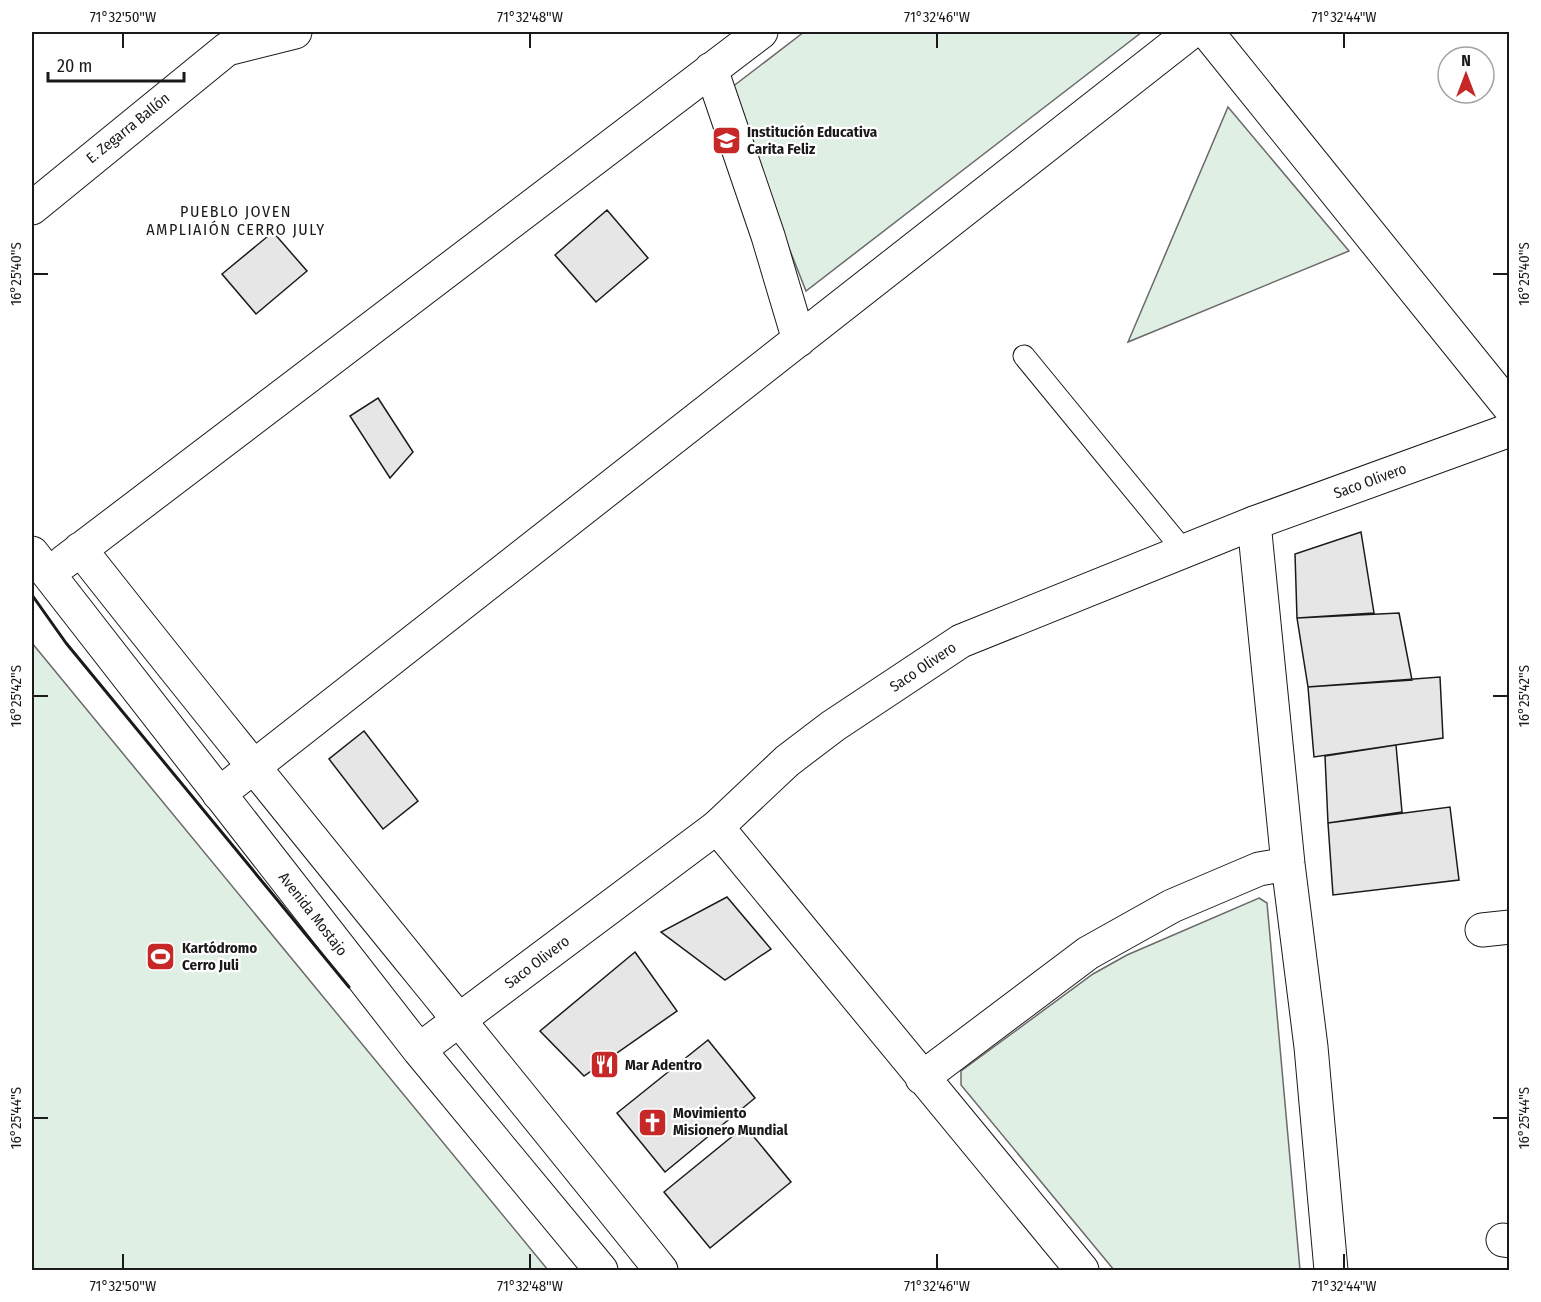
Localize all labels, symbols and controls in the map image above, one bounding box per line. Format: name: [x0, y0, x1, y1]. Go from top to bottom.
text: 71°32'50"W: [90, 8, 156, 26]
text: 71°32'48"W: [497, 8, 563, 26]
text: 71°32'46"W: [904, 8, 970, 26]
text: 71°32'44"W: [1311, 8, 1377, 26]
scale bar: [48, 45, 184, 83]
north arrow: [1436, 45, 1496, 105]
text: N: [1461, 51, 1471, 70]
text: 20 m: [57, 55, 92, 77]
street label: E. Zegarra Ballón: [83, 89, 173, 167]
place label: Institución Educativa Carita Feliz: [747, 123, 878, 158]
school or university icon: Institución Educativa Carita Feliz: [710, 125, 742, 157]
district label: PUEBLO JOVEN AMPLIAIÓN CERRO JULY: [146, 202, 326, 239]
text: 16°25'40"S: [7, 242, 25, 306]
text: 16°25'40"S: [1515, 242, 1533, 306]
street label: Saco Olivero: [1331, 459, 1409, 502]
street label: Saco Olivero: [886, 638, 960, 696]
text: 16°25'42"S: [7, 665, 25, 727]
text: 16°25'42"S: [1515, 665, 1533, 727]
street label: Avenida Mostajo: [275, 869, 351, 959]
street label: Saco Olivero: [501, 932, 573, 992]
place label: Kartódromo Cerro Juli: [182, 939, 257, 974]
sports icon: Kartódromo Cerro Juli: [145, 941, 177, 973]
restaurant icon: Mar Adentro: [588, 1049, 620, 1081]
place label: Mar Adentro: [625, 1056, 702, 1074]
text: 16°25'44"S: [7, 1087, 25, 1149]
text: 16°25'44"S: [1515, 1087, 1533, 1149]
place label: Movimiento Misionero Mundial: [673, 1104, 789, 1139]
church icon: Movimiento Misionero Mundial: [636, 1106, 668, 1138]
text: 71°32'50"W: [90, 1277, 156, 1295]
text: 71°32'48"W: [497, 1277, 563, 1295]
text: 71°32'46"W: [904, 1277, 970, 1295]
text: 71°32'44"W: [1311, 1277, 1377, 1295]

